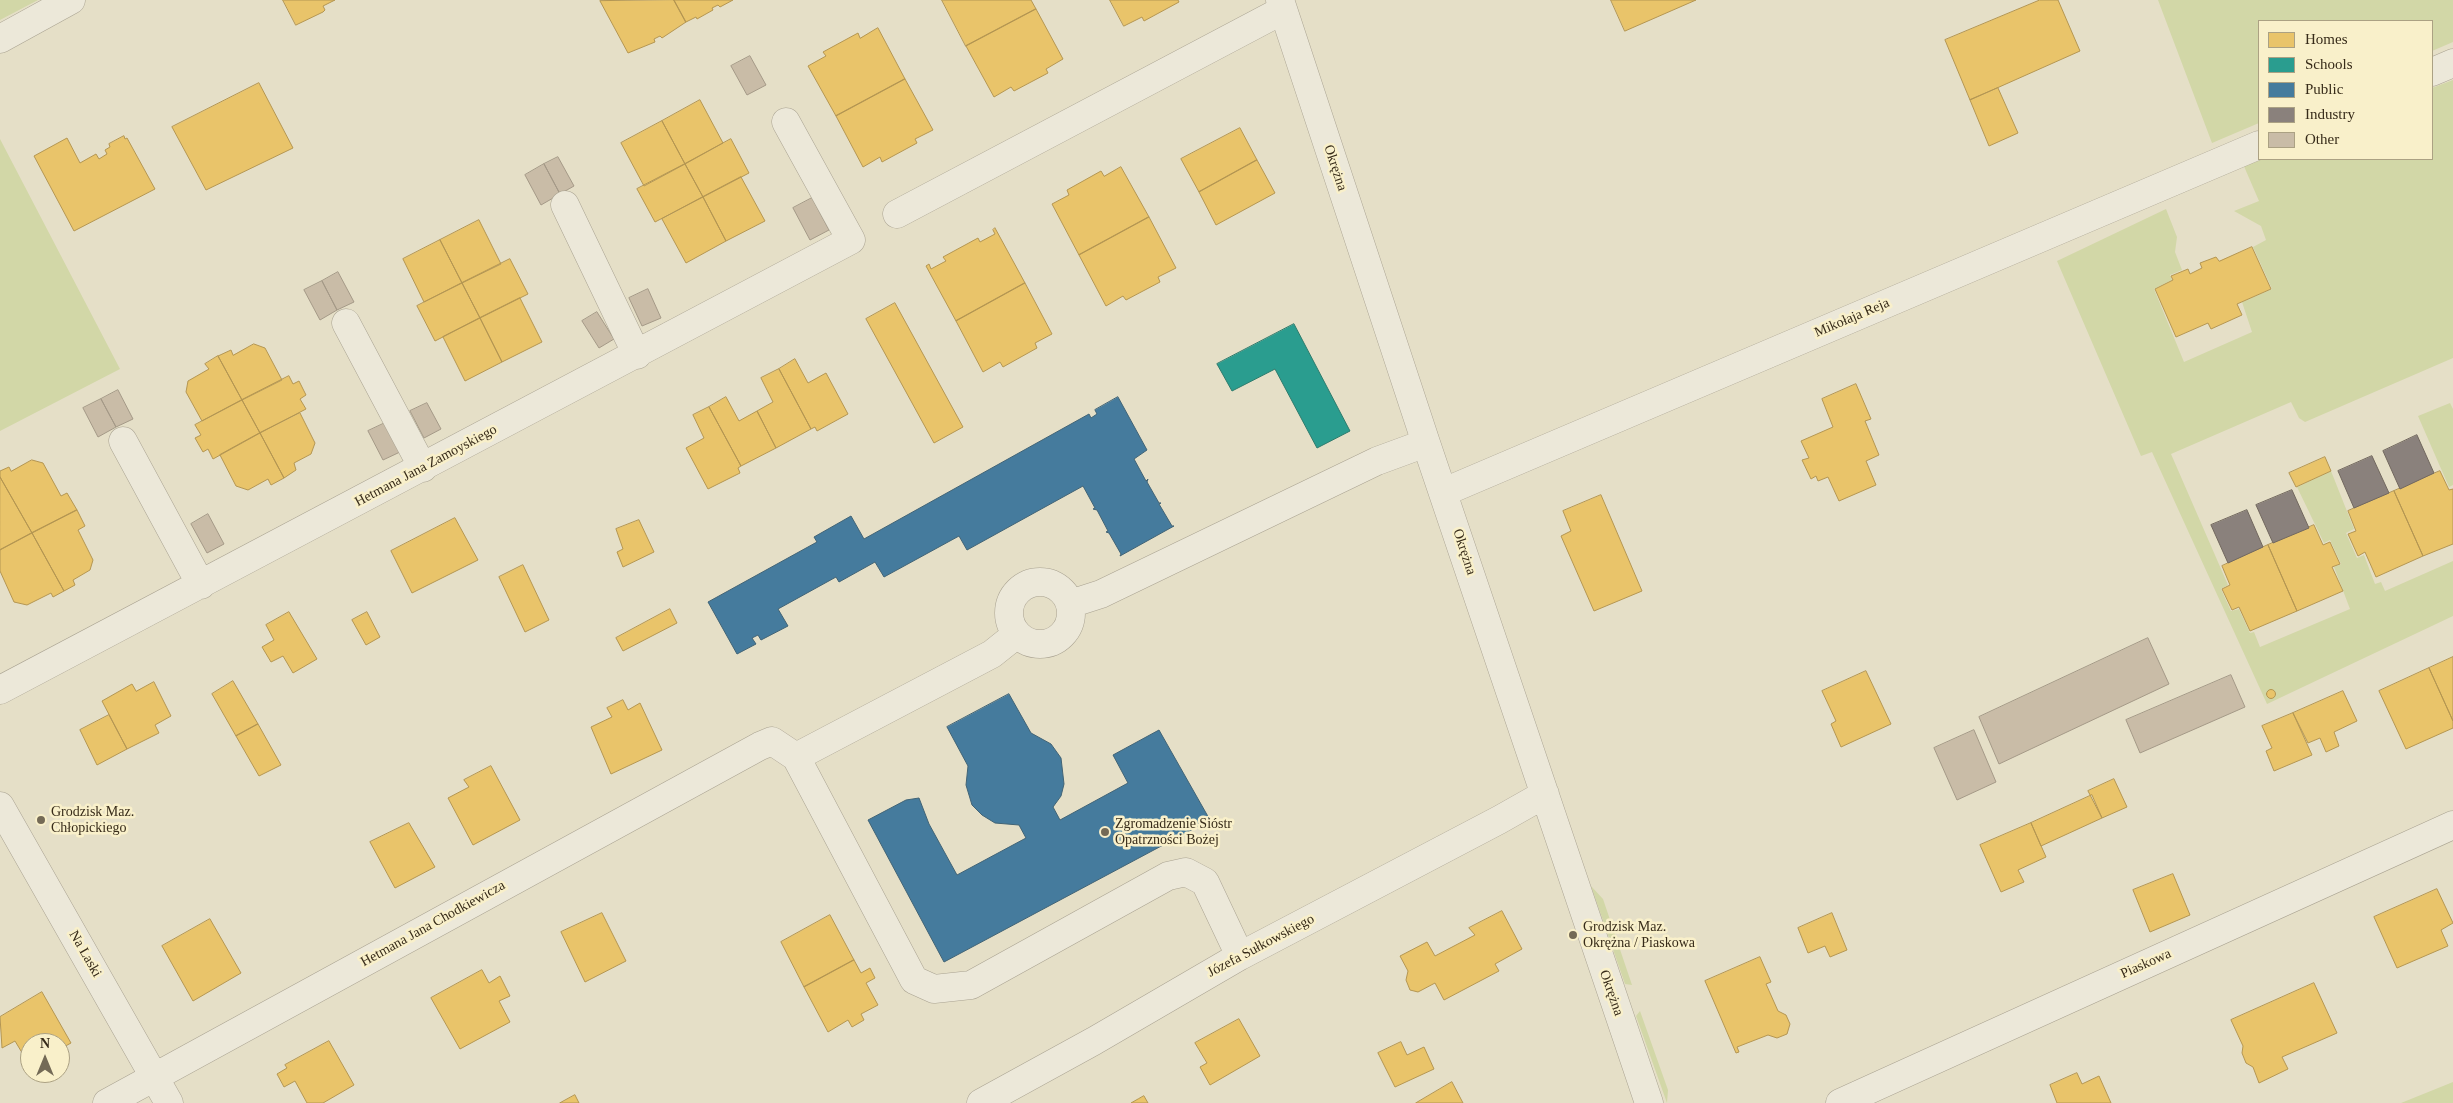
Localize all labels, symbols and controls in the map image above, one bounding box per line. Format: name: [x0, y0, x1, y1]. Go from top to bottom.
legend: [2258, 20, 2433, 160]
text: Homes: [2305, 31, 2348, 47]
text: Schools: [2305, 56, 2353, 72]
text: Public: [2305, 81, 2343, 97]
text: Industry: [2305, 106, 2355, 122]
text: Other: [2305, 131, 2339, 147]
street label: Okrężna: [1320, 143, 1350, 193]
street label: Mikołaja Reja: [1812, 295, 1892, 341]
street label: Hetmana Jana Zamoyskiego: [352, 421, 500, 511]
street label: Okrężna: [1449, 527, 1479, 577]
place label: Grodzisk Maz. Chłopickiego: [51, 804, 134, 836]
marker: Grodzisk Maz. Chłopickiego: [35, 814, 47, 826]
place label: Zgromadzenie Sióstr Opatrzności Bożej: [1115, 816, 1232, 849]
marker: Zgromadzenie Sióstr Opatrzności Bożej: [1099, 826, 1111, 838]
street label: Hetmana Jana Chodkiewicza: [358, 877, 508, 971]
street label: Józefa Sułkowskiego: [1205, 911, 1317, 981]
place label: Grodzisk Maz. Okrężna / Piaskowa: [1583, 919, 1695, 952]
street label: Na Laski: [65, 928, 105, 980]
marker: Grodzisk Maz. Okrężna / Piaskowa: [1567, 929, 1579, 941]
street label: Piaskowa: [2118, 945, 2174, 983]
street label: Okrężna: [1595, 968, 1627, 1018]
north arrow: [20, 1033, 70, 1083]
text: N: [40, 1036, 50, 1051]

